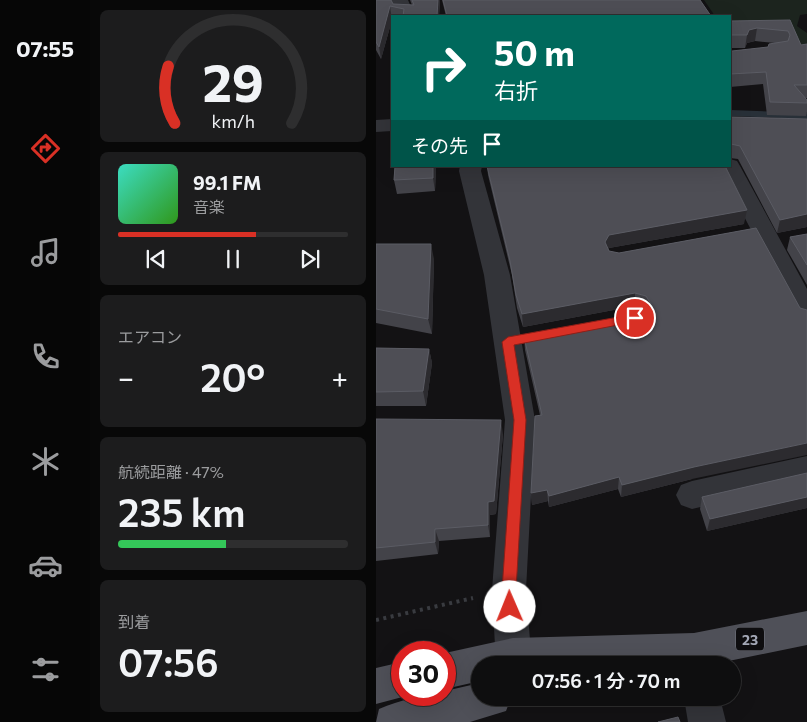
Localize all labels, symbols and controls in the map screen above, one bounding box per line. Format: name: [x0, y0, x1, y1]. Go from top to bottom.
text: 50 m: [494, 30, 575, 73]
text: 07:55: [16, 35, 74, 62]
icon: right: [411, 35, 476, 100]
text: 29: [202, 49, 264, 113]
text: 右折: [494, 77, 538, 104]
text: km/h: [211, 110, 255, 132]
icon: arrive: [478, 130, 506, 158]
icon: directions: [28, 131, 63, 166]
text: その先: [411, 134, 468, 157]
text: 99.1 FM: [193, 171, 261, 194]
text: 音楽: [193, 197, 225, 216]
icon: music: [28, 235, 63, 270]
icon: previous: [142, 245, 170, 273]
icon: pause: [219, 245, 247, 273]
icon: next: [296, 245, 324, 273]
pin: [614, 297, 656, 339]
icon: arrive: [621, 304, 649, 332]
text: エアコン: [118, 327, 182, 346]
icon: phone: [28, 339, 63, 374]
text: 20°: [200, 353, 265, 400]
text: −: [118, 360, 134, 394]
text: +: [332, 360, 348, 394]
icon: climate: [28, 444, 63, 479]
text: 航続距離 · 47%: [118, 462, 224, 481]
text: 235 km: [118, 488, 245, 535]
icon: car: [28, 548, 63, 583]
position arrow: [483, 580, 535, 632]
text: 到着: [118, 612, 150, 631]
road number: 23: [736, 628, 764, 650]
text: 07:56: [118, 638, 218, 685]
speed limit sign: 30: [391, 641, 456, 706]
icon: filters: [28, 652, 63, 687]
text: 07:56 · 1 分 · 70 m: [532, 669, 680, 692]

